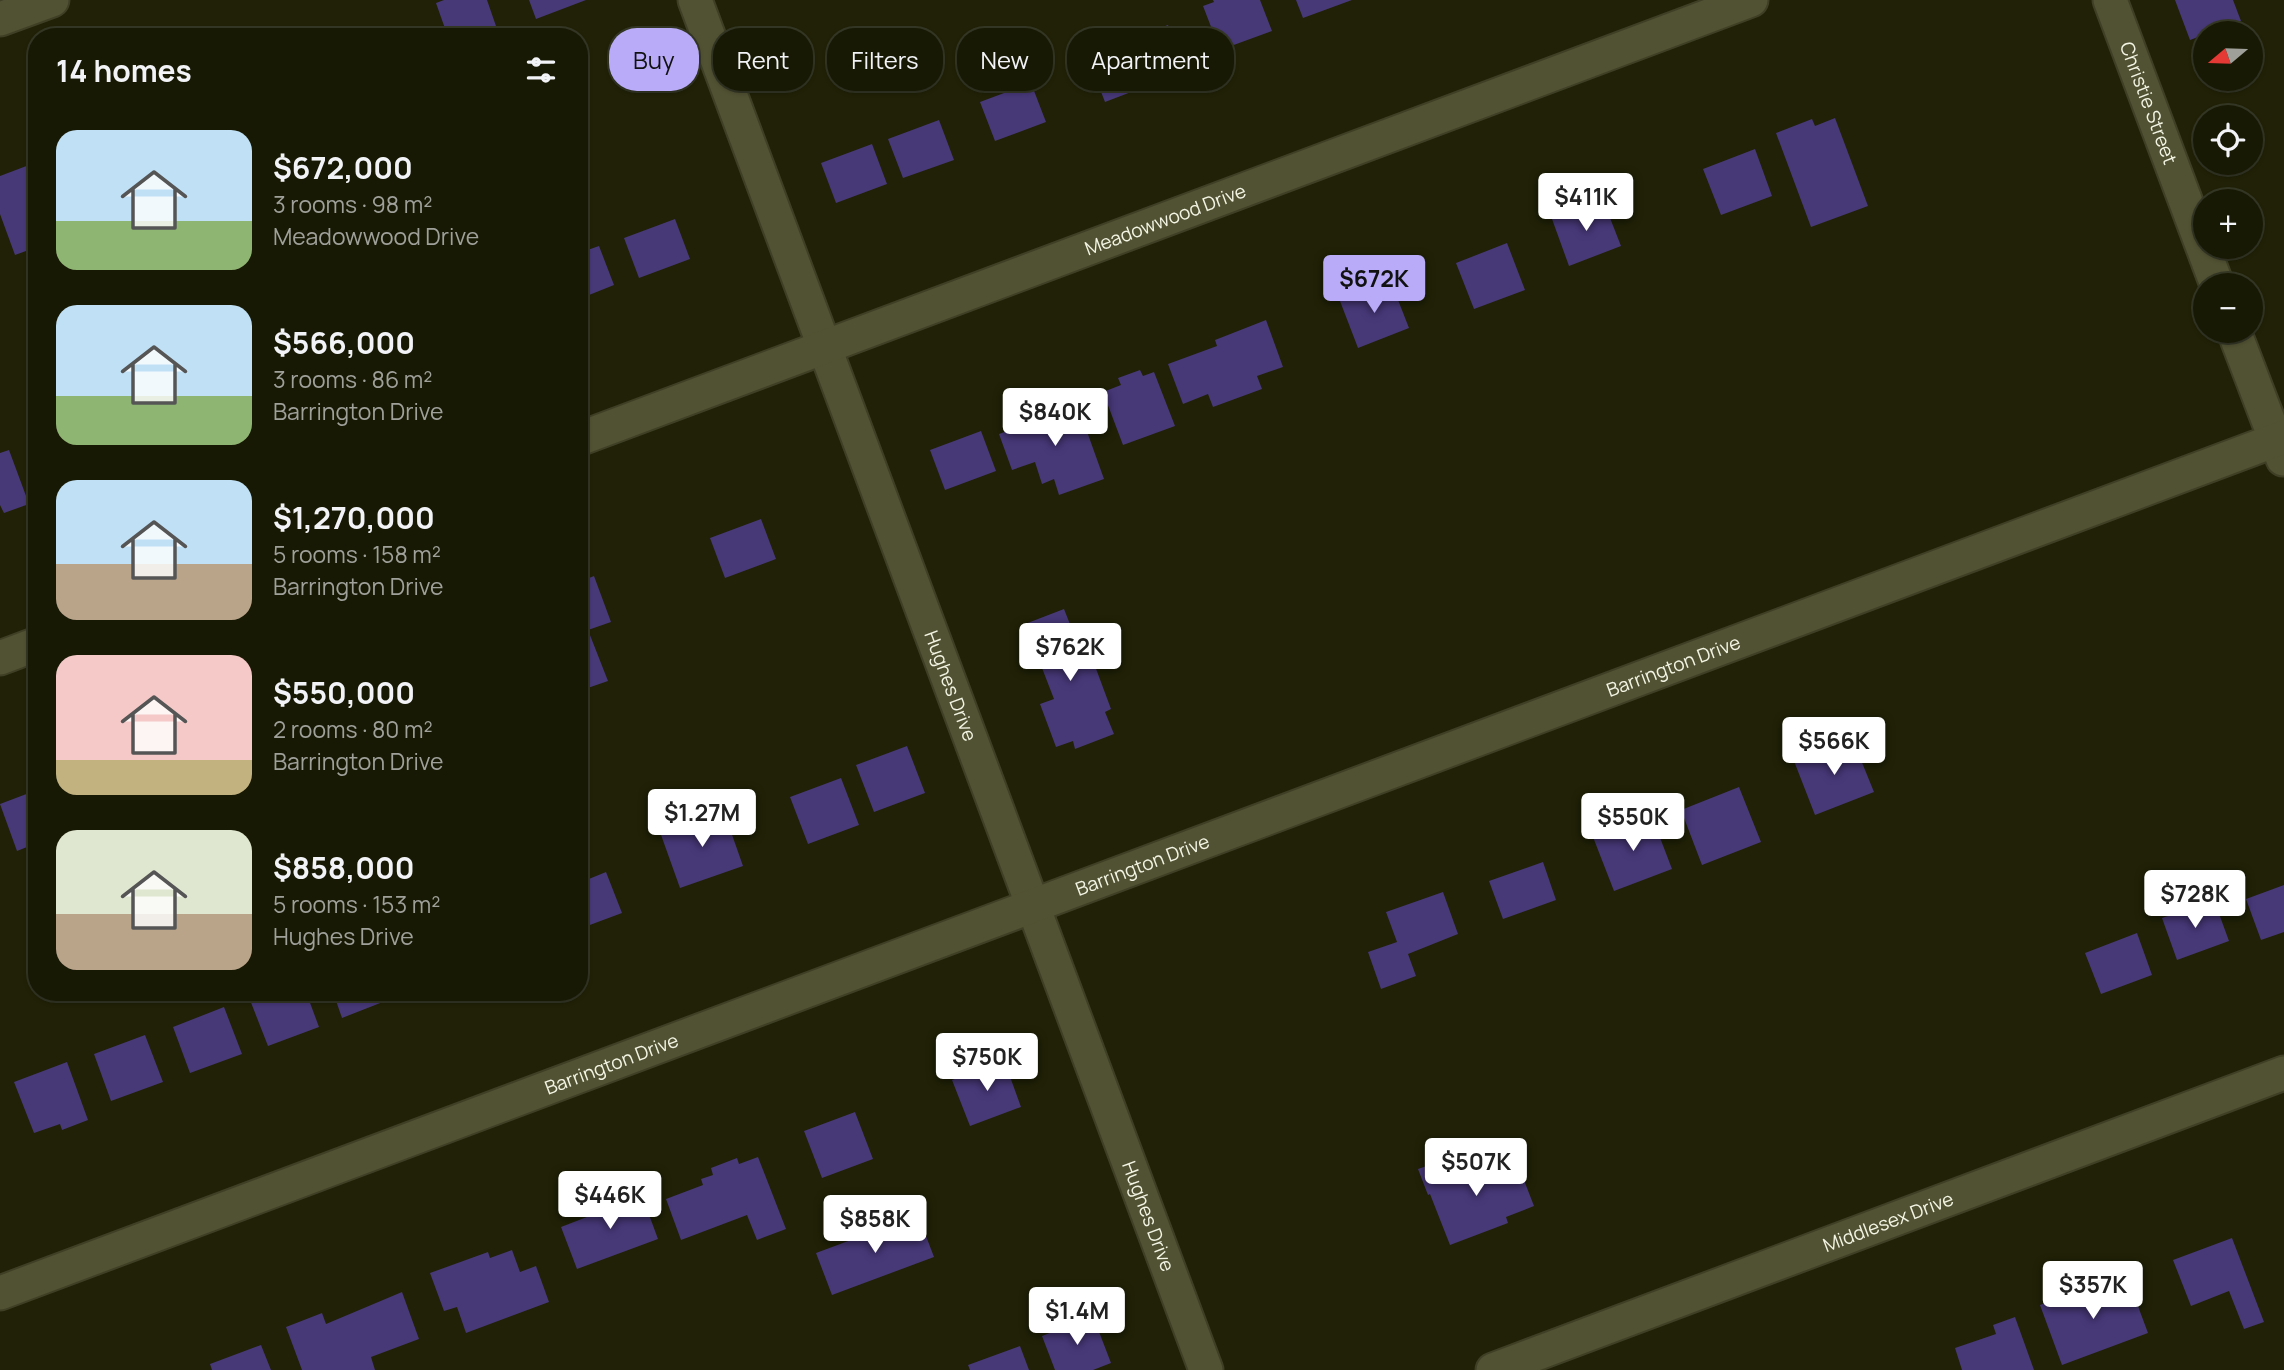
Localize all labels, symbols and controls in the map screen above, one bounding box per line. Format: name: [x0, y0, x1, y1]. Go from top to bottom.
north arrow: [2193, 21, 2263, 91]
map controls: [2193, 21, 2263, 343]
chip: Buy: [609, 28, 699, 91]
chip: Rent: [713, 28, 813, 91]
chip: Filters: [827, 28, 943, 91]
chip: New: [957, 28, 1053, 91]
chip: Apartment: [1067, 28, 1234, 91]
street label: Christie Street: [2114, 38, 2184, 168]
text: 14 homes: [56, 50, 192, 91]
icon: filters: [522, 51, 560, 89]
button: locate: [2193, 105, 2263, 175]
text: $672,000: [273, 147, 413, 188]
icon: home: [112, 158, 196, 242]
pin: $411K: [1537, 174, 1635, 233]
street label: Meadowwood Drive: [1081, 177, 1250, 261]
text: $411K: [1554, 180, 1618, 212]
text: 3 rooms · 98 m²: [273, 188, 433, 220]
button: +: [2193, 189, 2263, 259]
text: Meadowwood Drive: [273, 220, 479, 252]
pin: $672K: [1325, 256, 1423, 315]
text: $672K: [1339, 262, 1409, 294]
button: −: [2193, 273, 2263, 343]
text: $566,000: [273, 322, 415, 363]
icon: home: [112, 333, 196, 417]
text: 3 rooms · 86 m²: [273, 363, 433, 395]
pin: $840K: [1006, 388, 1104, 448]
text: Barrington Drive: [273, 395, 444, 427]
text: $840K: [1019, 395, 1091, 427]
text: $1,270,000: [273, 497, 435, 538]
icon: home: [112, 508, 196, 592]
text: 5 rooms · 158 m²: [273, 538, 441, 570]
text: Barrington Drive: [273, 570, 444, 602]
pin: $762K: [1021, 624, 1119, 683]
street label: Hughes Drive: [918, 627, 983, 745]
street label: Barrington Drive: [1603, 629, 1744, 703]
text: $762K: [1035, 630, 1105, 662]
text: $550,000: [273, 672, 415, 713]
icon: home: [112, 683, 196, 767]
text: 2 rooms · 80 m²: [273, 713, 433, 745]
pin: $566K: [1785, 718, 1883, 777]
text: $566K: [1798, 724, 1870, 756]
text: Barrington Drive: [273, 745, 444, 777]
pin: $1.27M: [645, 790, 759, 849]
pin: $550K: [1584, 794, 1682, 853]
text: $1.27M: [664, 796, 740, 828]
text: $550K: [1597, 800, 1669, 832]
street label: Barrington Drive: [1072, 828, 1213, 902]
text: $858,000: [273, 847, 415, 888]
icon: home: [112, 858, 196, 942]
pin: $728K: [2146, 870, 2244, 930]
text: $728K: [2160, 877, 2230, 909]
text: 5 rooms · 153 m²: [273, 888, 440, 920]
text: Hughes Drive: [273, 920, 414, 952]
street label: Barrington Drive: [541, 1027, 682, 1101]
pin: $750K: [938, 1034, 1036, 1093]
text: $750K: [952, 1040, 1022, 1072]
pin: $507K: [1427, 1138, 1525, 1198]
text: $507K: [1441, 1145, 1511, 1177]
street label: Hughes Drive: [1116, 1157, 1181, 1275]
pin: $446K: [561, 1172, 659, 1231]
text: $446K: [574, 1178, 646, 1210]
street label: Middlesex Drive: [1819, 1185, 1957, 1258]
pin: $858K: [826, 1196, 924, 1255]
text: $858K: [840, 1202, 910, 1234]
pin: $357K: [2044, 1262, 2142, 1321]
text: $357K: [2059, 1268, 2127, 1300]
pin: $1.4M: [1028, 1288, 1126, 1347]
text: $1.4M: [1045, 1294, 1109, 1326]

